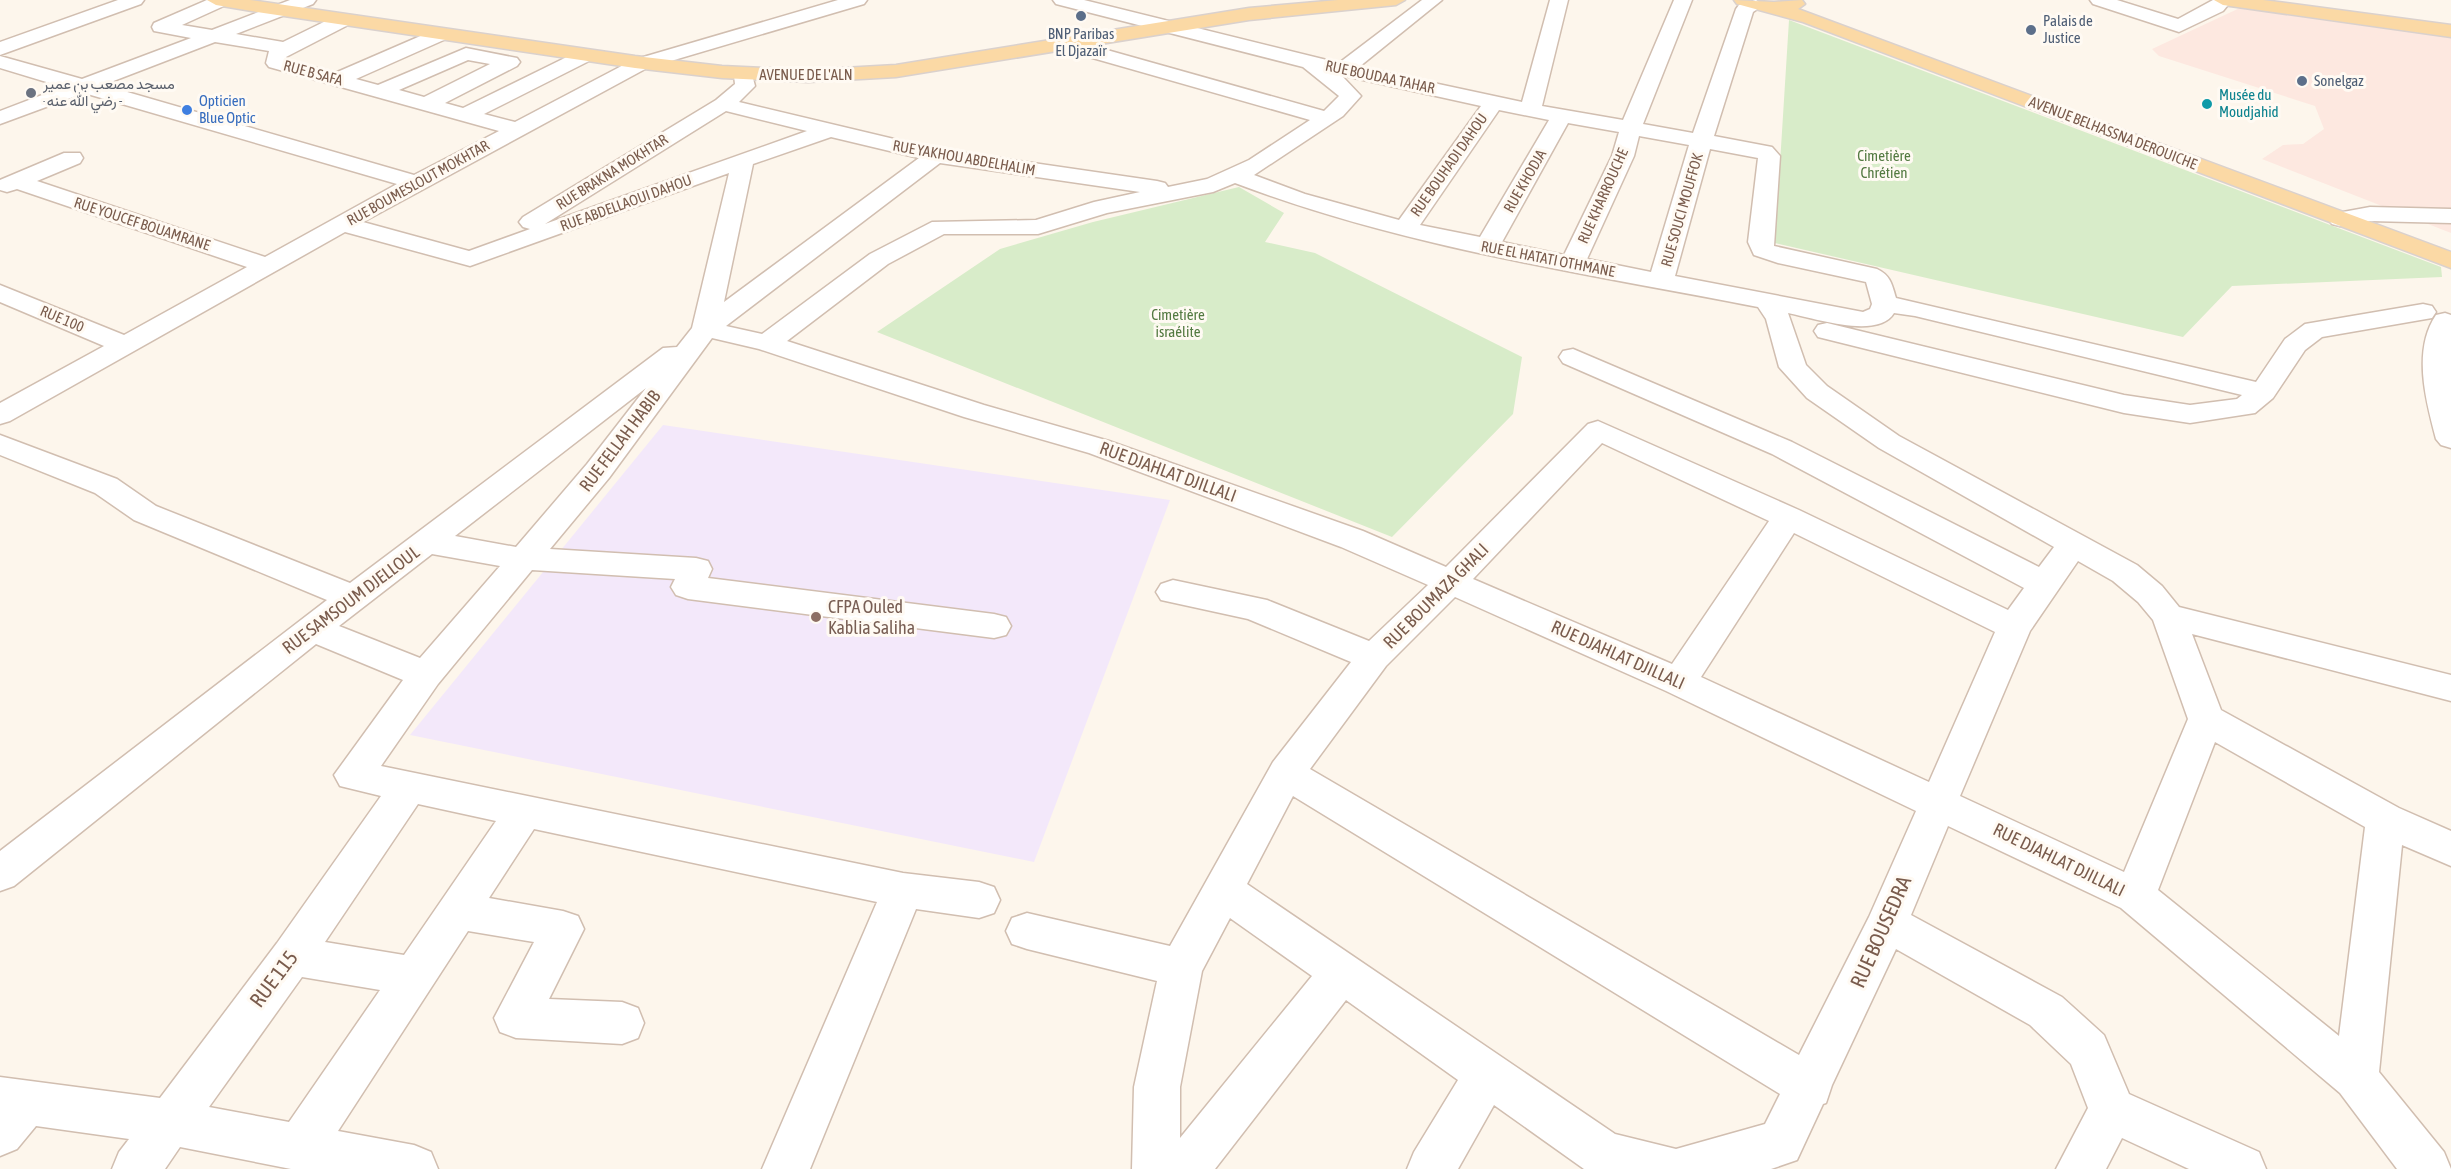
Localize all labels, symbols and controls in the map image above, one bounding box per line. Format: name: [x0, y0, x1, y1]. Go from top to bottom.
marker: BNP Paribas El Djazaïr: [1074, 9, 1088, 23]
place label: Palais de Justice: [2043, 12, 2093, 46]
marker: Palais de Justice: [2024, 23, 2038, 37]
place label: BNP Paribas El Djazaïr: [1048, 25, 1114, 59]
street label: RUE B SAFA: [282, 56, 345, 89]
street label: RUE BOUDAA TAHAR: [1324, 57, 1437, 97]
street label: AVENUE DE L'ALN: [759, 66, 853, 83]
place label: Sonelgaz: [2314, 72, 2364, 89]
marker: Sonelgaz: [2295, 74, 2309, 88]
place label: مسجد مصعب بن عمير -رضي الله عنه -: [42, 75, 175, 114]
marker: مسجد مصعب بن عمير -رضي الله عنه -: [24, 86, 38, 100]
place label: Musée du Moudjahid: [2219, 86, 2279, 120]
place label: Opticien Blue Optic: [199, 92, 256, 126]
street label: AVENUE BELHASSNA DEROUICHE: [2027, 93, 2200, 173]
marker: Musée du Moudjahid: [2200, 97, 2214, 111]
marker: Opticien Blue Optic: [180, 103, 194, 117]
street label: RUE BOUHADI DAHOU: [1407, 110, 1491, 220]
street label: RUE BRAKNA MOKHTAR: [553, 130, 671, 213]
street label: RUE BOUMESLOUT MOKHTAR: [344, 136, 492, 229]
street label: RUE YAKHOU ABDELHALIM: [891, 137, 1037, 178]
street label: RUE KHARROUCHE: [1574, 145, 1631, 246]
street label: RUE KHODJA: [1500, 146, 1550, 215]
park label: Cimetière Chrétien: [1857, 147, 1911, 181]
street label: RUE SOUCI MOUFFOK: [1657, 151, 1706, 269]
street label: RUE ABDELLAOUI DAHOU: [558, 171, 694, 234]
street label: RUE YOUCEF BOUAMRANE: [72, 193, 213, 254]
street label: RUE EL HATATI OTHMANE: [1480, 237, 1617, 280]
street label: RUE 100: [38, 302, 87, 335]
park label: Cimetière israélite: [1151, 306, 1205, 340]
street label: RUE FELLAH HABIB: [575, 386, 665, 495]
street label: RUE DJAHLAT DJILLALI: [1097, 437, 1239, 506]
street label: RUE BOUMAZA GHALI: [1379, 539, 1493, 653]
street label: RUE SAMSOUM DJELLOUL: [278, 541, 423, 658]
place label: CFPA Ouled Kablia Saliha: [828, 596, 915, 638]
marker: CFPA Ouled Kablia Saliha: [809, 610, 823, 624]
street label: RUE DJAHLAT DJILLALI: [1548, 616, 1688, 693]
street label: RUE DJAHLAT DJILLALI: [1990, 819, 2129, 901]
street label: RUE BOUSEDRA: [1845, 871, 1916, 991]
street label: RUE 115: [244, 945, 302, 1011]

